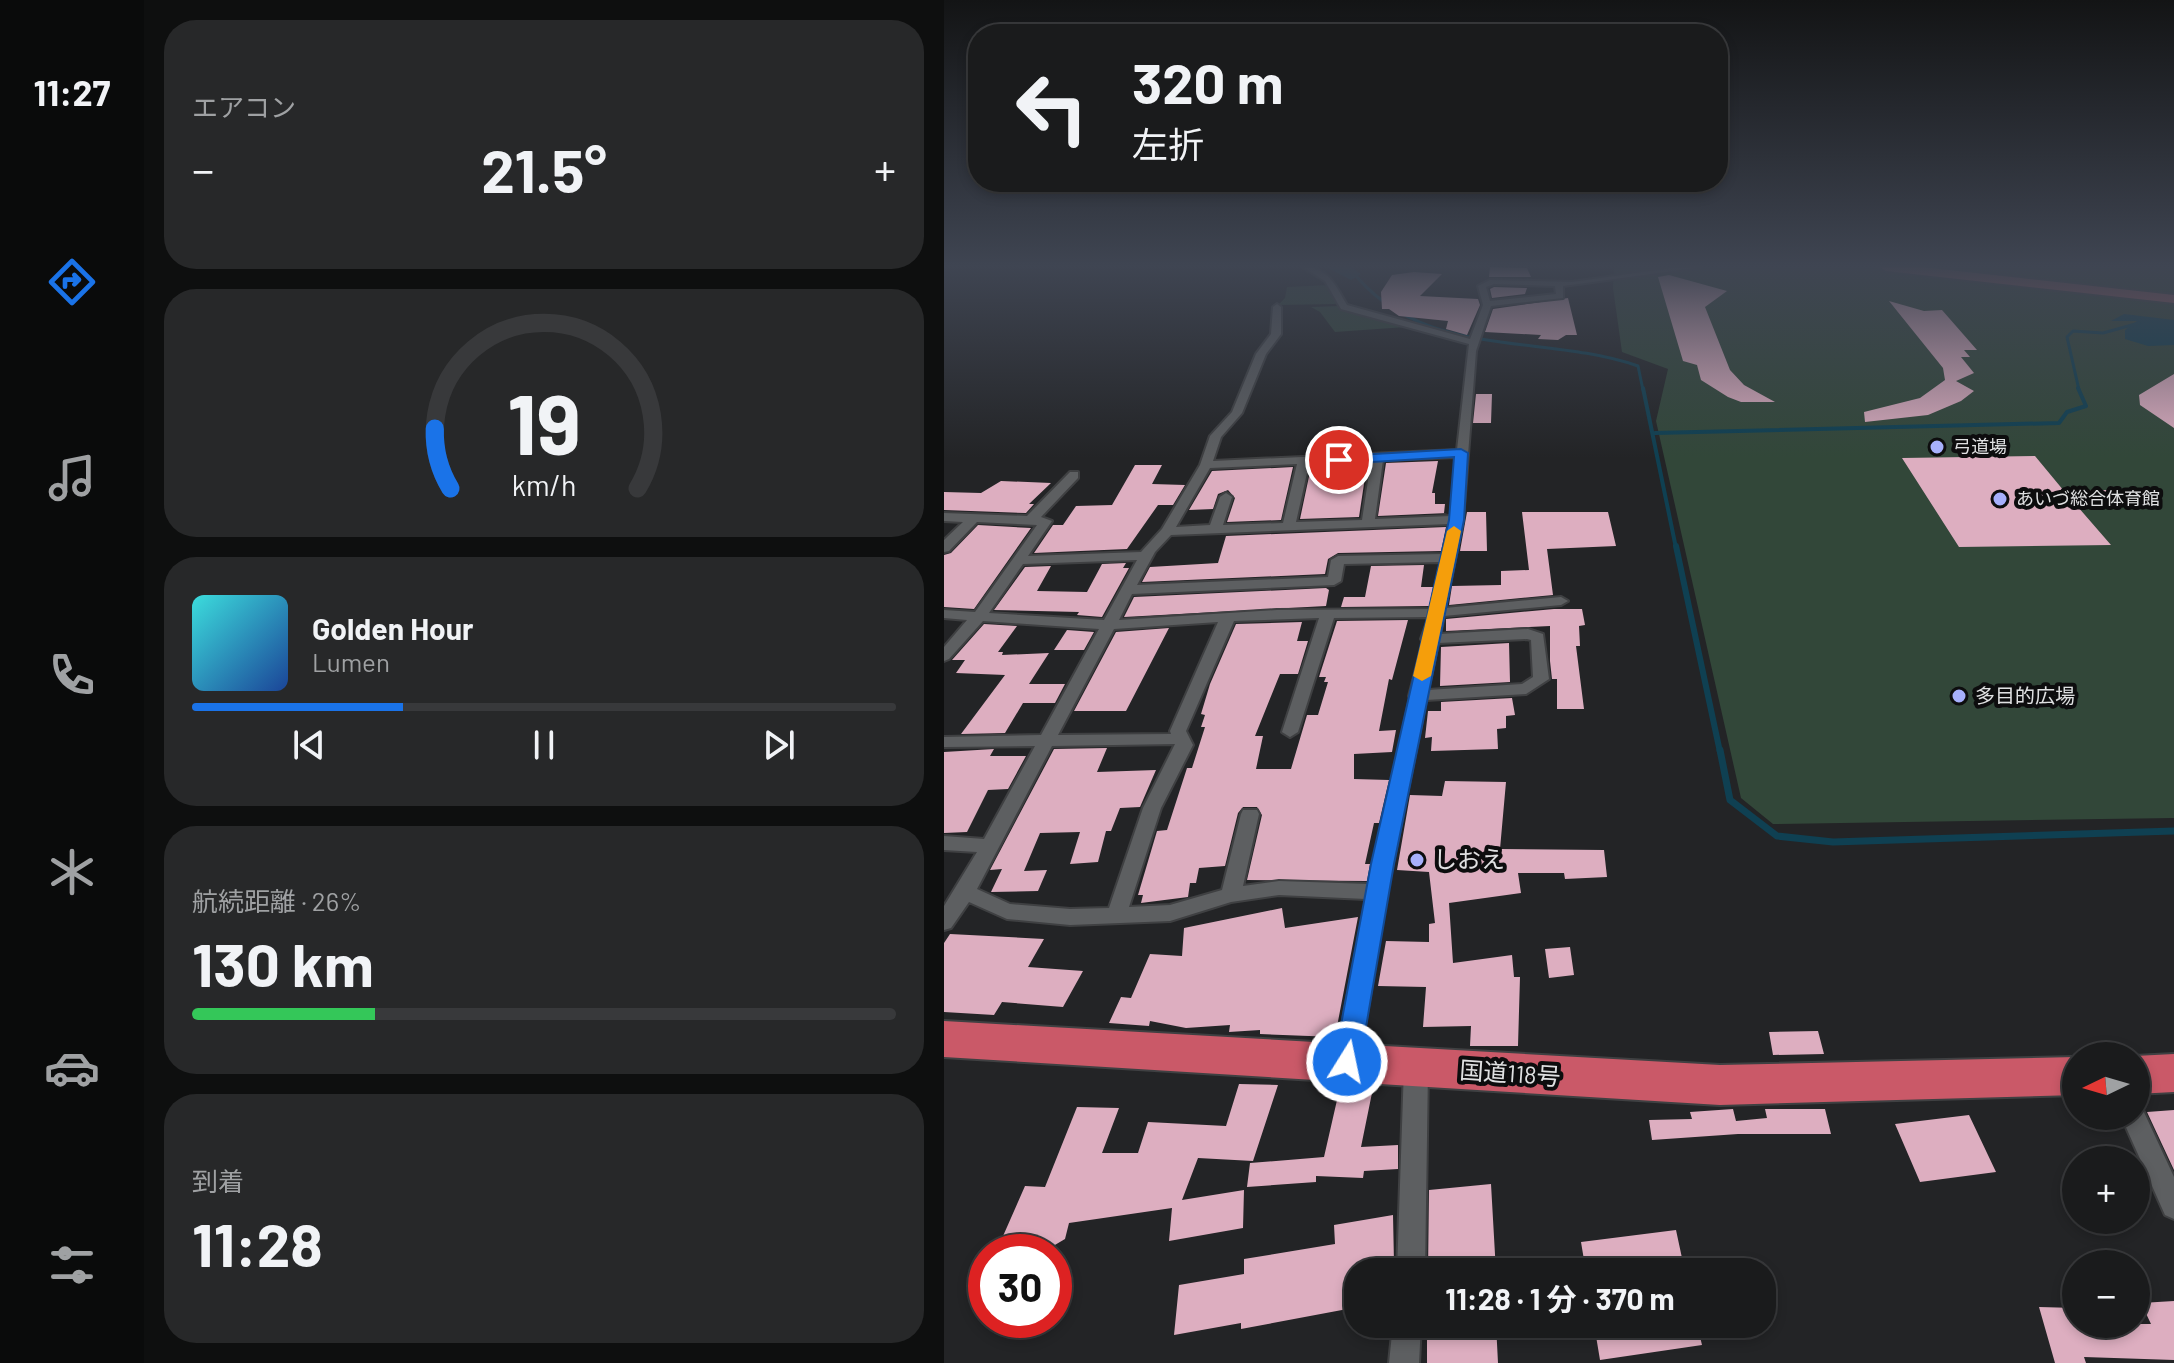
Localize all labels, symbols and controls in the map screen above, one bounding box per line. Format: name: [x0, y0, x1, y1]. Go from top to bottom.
text: 320 m: [1132, 48, 1283, 115]
icon: left: [1000, 56, 1104, 160]
text: 11:27: [34, 70, 110, 113]
text: エアコン: [192, 91, 296, 122]
text: 左折: [1132, 122, 1204, 165]
text: 21.5°: [481, 133, 607, 205]
text: −: [192, 142, 214, 195]
text: +: [874, 142, 896, 195]
icon: directions: [44, 254, 100, 310]
text: 19: [507, 371, 581, 471]
pin: [1305, 426, 1373, 494]
place label: 弓道場: [1953, 435, 2007, 457]
icon: arrive: [1317, 438, 1361, 482]
marker: 弓道場: [1928, 438, 1946, 456]
icon: music: [44, 450, 100, 506]
text: km/h: [512, 467, 576, 502]
place label: あいづ総合体育館: [2016, 487, 2160, 509]
marker: あいづ総合体育館: [1991, 490, 2009, 508]
text: Golden Hour: [312, 610, 474, 646]
text: Lumen: [312, 646, 390, 677]
icon: phone: [44, 647, 100, 703]
place label: 多目的広場: [1975, 683, 2075, 707]
marker: 多目的広場: [1950, 687, 1968, 705]
icon: previous: [287, 723, 331, 767]
icon: pause: [522, 723, 566, 767]
icon: next: [757, 723, 801, 767]
icon: climate: [44, 844, 100, 900]
place label: しおえ: [1433, 844, 1505, 873]
marker: しおえ: [1408, 851, 1426, 869]
text: 航続距離 · 26%: [192, 885, 361, 916]
text: 130 km: [192, 927, 374, 999]
position arrow: [1305, 1020, 1389, 1104]
icon: car: [44, 1040, 100, 1096]
north arrow: [2062, 1042, 2150, 1130]
map controls: [2062, 1042, 2150, 1338]
street label: 国道118号: [1459, 1055, 1562, 1091]
button: +: [2062, 1146, 2150, 1234]
text: 到着: [192, 1165, 244, 1196]
text: 11:28: [192, 1207, 323, 1279]
speed limit sign: 30: [968, 1234, 1072, 1338]
icon: filters: [44, 1237, 100, 1293]
button: −: [2062, 1250, 2150, 1338]
text: 11:28 · 1 分 · 370 m: [1445, 1280, 1675, 1316]

